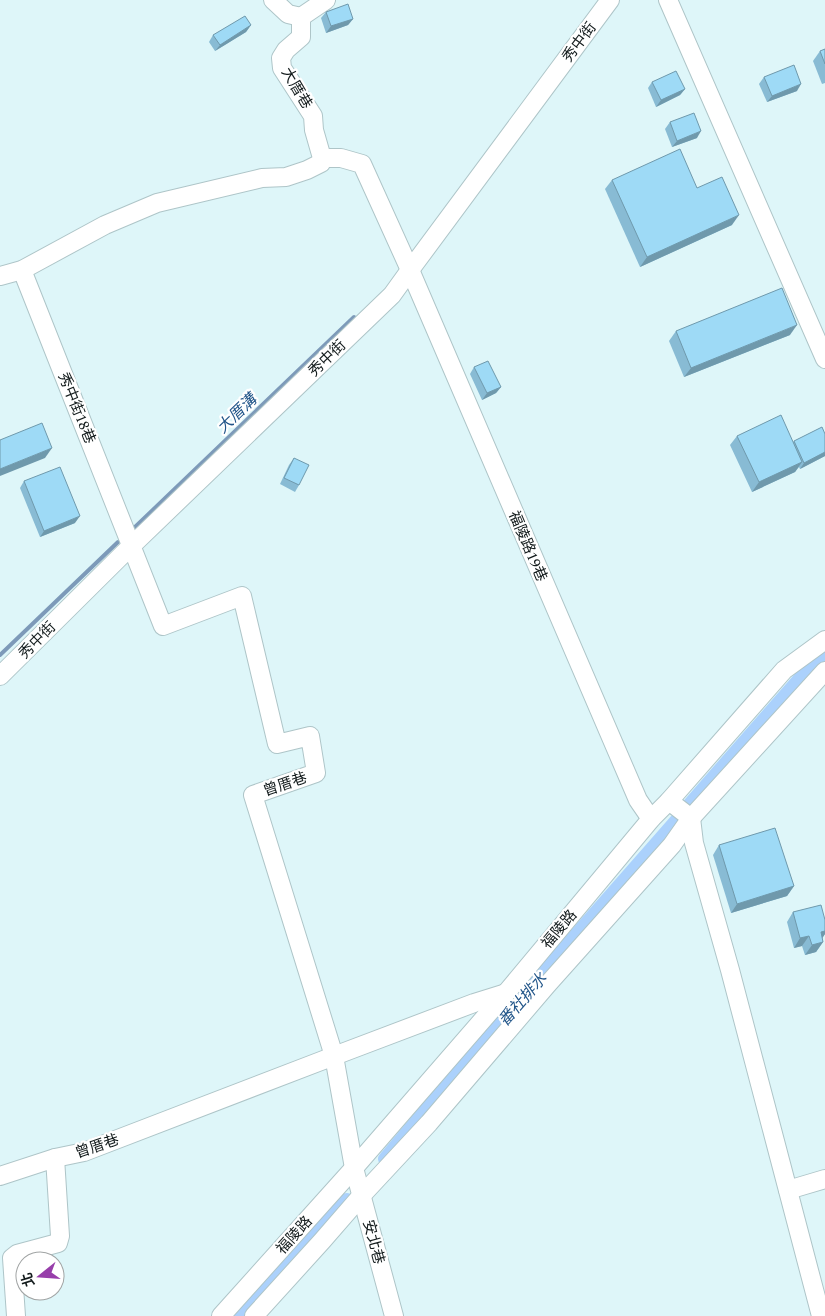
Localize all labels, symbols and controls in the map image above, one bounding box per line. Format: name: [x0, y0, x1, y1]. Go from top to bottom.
street label: 秀中街: [557, 17, 602, 67]
street label: 大厝巷: [275, 63, 318, 113]
street label: 秀中街: [303, 334, 352, 382]
street label: 秀中街18巷: [52, 369, 101, 447]
water label: 大厝溝: [211, 387, 264, 439]
street label: 福陵路19巷: [502, 507, 553, 585]
street label: 秀中街: [13, 616, 61, 664]
street label: 曾厝巷: [260, 766, 310, 803]
street label: 福陵路: [536, 905, 583, 954]
water label: 番社排水: [493, 967, 553, 1032]
street label: 曾厝巷: [72, 1128, 122, 1165]
street label: 福陵路: [271, 1211, 318, 1260]
street label: 安北巷: [357, 1217, 390, 1267]
north arrow: [15, 1251, 65, 1301]
text: 北: [16, 1270, 40, 1289]

